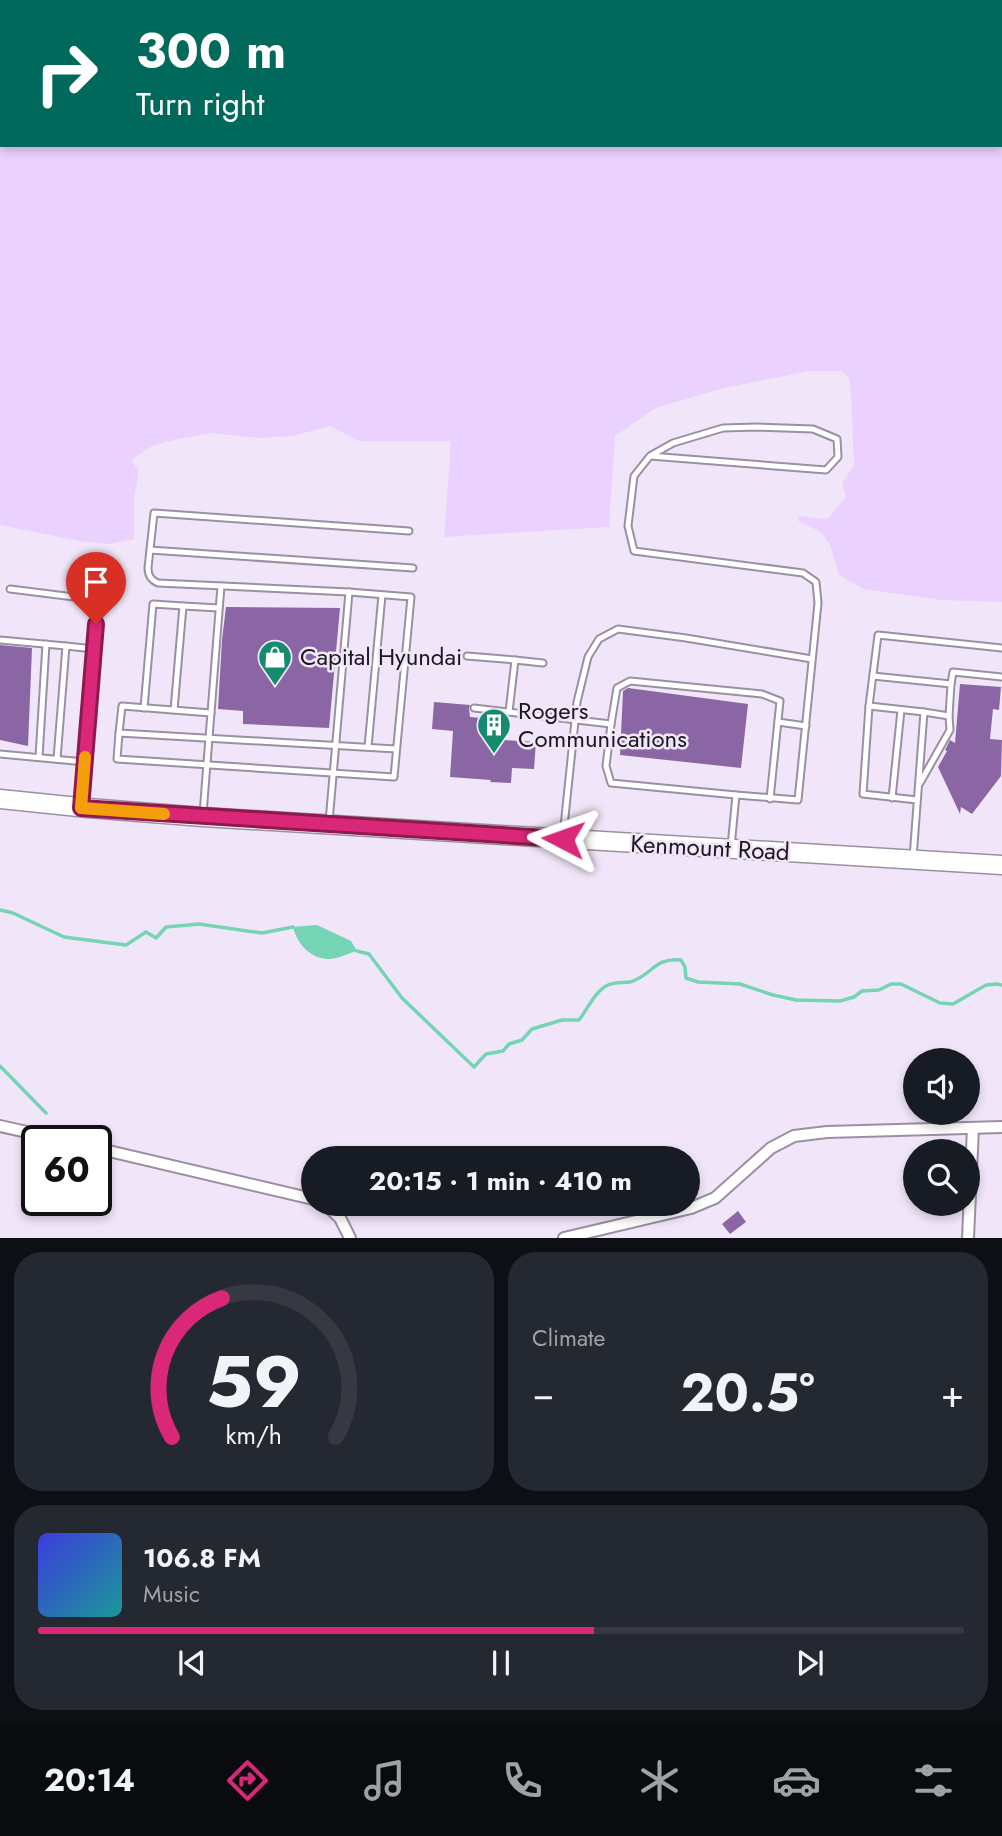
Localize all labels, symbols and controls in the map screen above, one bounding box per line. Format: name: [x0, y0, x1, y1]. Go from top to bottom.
text: 300 m: [136, 16, 286, 86]
icon: right: [21, 28, 112, 119]
text: Turn right: [136, 81, 265, 127]
pin: [66, 552, 126, 624]
icon: arrive: [77, 563, 115, 601]
shop icon: Capital Hyundai: [256, 638, 294, 687]
place label: Capital Hyundai: [300, 639, 462, 674]
place label: Rogers Communications: [518, 693, 687, 756]
building icon: Rogers Communications: [475, 706, 513, 755]
position arrow: [526, 802, 600, 876]
street label: Kenmount Road: [629, 826, 791, 869]
map controls: [903, 1048, 980, 1216]
button: sound: [903, 1048, 980, 1125]
speed limit sign: 60: [21, 1125, 112, 1216]
button: search: [903, 1139, 980, 1216]
text: 20:15 · 1 min · 410 m: [369, 1162, 632, 1200]
text: Climate: [532, 1321, 605, 1355]
text: 59: [206, 1330, 302, 1435]
text: 20.5°: [680, 1355, 815, 1431]
text: −: [532, 1366, 554, 1421]
text: +: [941, 1366, 964, 1421]
text: km/h: [226, 1417, 282, 1453]
text: 106.8 FM: [143, 1539, 261, 1577]
text: Music: [143, 1577, 200, 1611]
icon: previous: [173, 1644, 211, 1682]
icon: pause: [482, 1644, 520, 1682]
icon: next: [791, 1644, 829, 1682]
icon: directions: [223, 1756, 272, 1805]
icon: music: [360, 1756, 409, 1805]
icon: phone: [498, 1756, 547, 1805]
icon: climate: [635, 1756, 684, 1805]
icon: car: [772, 1756, 821, 1805]
icon: filters: [909, 1756, 958, 1805]
text: 20:14: [44, 1757, 135, 1803]

